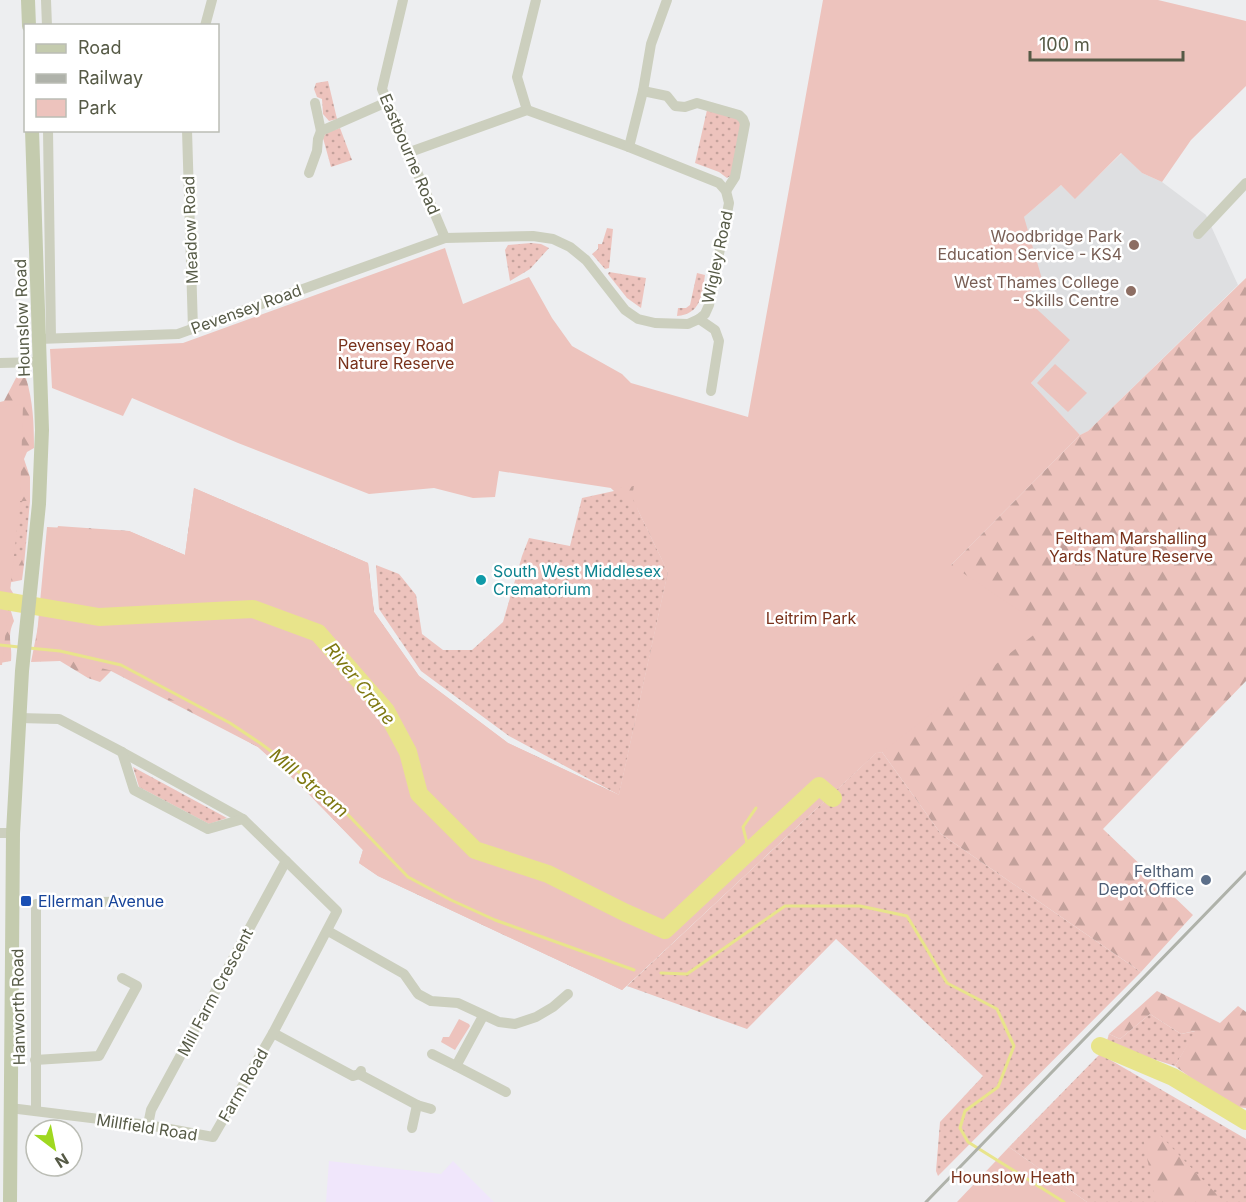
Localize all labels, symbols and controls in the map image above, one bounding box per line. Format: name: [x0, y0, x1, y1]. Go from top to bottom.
legend: [24, 24, 219, 132]
scale bar: [1030, 24, 1183, 62]
text: 100 m: [1039, 34, 1090, 55]
text: Road: [78, 37, 121, 58]
text: Railway: [78, 67, 143, 88]
street label: Eastbourne Road: [376, 91, 444, 217]
text: Park: [78, 97, 117, 118]
street label: Meadow Road: [178, 176, 202, 284]
street label: Wigley Road: [697, 209, 737, 305]
place label: Woodbridge Park Education Service - KS4: [937, 226, 1122, 264]
marker: Woodbridge Park Education Service - KS4: [1127, 238, 1141, 252]
street label: Hounslow Road: [10, 259, 34, 377]
place label: West Thames College - Skills Centre: [954, 272, 1119, 310]
street label: Pevensey Road: [188, 280, 304, 338]
marker: West Thames College - Skills Centre: [1124, 284, 1138, 298]
park label: Pevensey Road Nature Reserve: [338, 335, 454, 373]
park label: Feltham Marshalling Yards Nature Reserve: [1049, 528, 1213, 566]
place label: South West Middlesex Crematorium: [493, 561, 662, 599]
marker: South West Middlesex Crematorium: [474, 573, 488, 587]
park label: Leitrim Park: [766, 608, 856, 628]
water label: River Crane: [321, 638, 400, 729]
water label: Mill Stream: [266, 744, 353, 822]
place label: Feltham Depot Office: [1098, 861, 1194, 899]
marker: Feltham Depot Office: [1199, 873, 1213, 887]
place label: Ellerman Avenue: [38, 891, 164, 911]
marker: Ellerman Avenue: [19, 894, 33, 908]
street label: Mill Farm Crescent: [173, 925, 257, 1059]
street label: Hanworth Road: [7, 948, 29, 1066]
street label: Farm Road: [214, 1045, 272, 1125]
street label: Millfield Road: [95, 1109, 199, 1145]
north arrow: [24, 1118, 84, 1178]
text: N: [51, 1149, 72, 1172]
park label: Hounslow Heath: [951, 1167, 1075, 1187]

